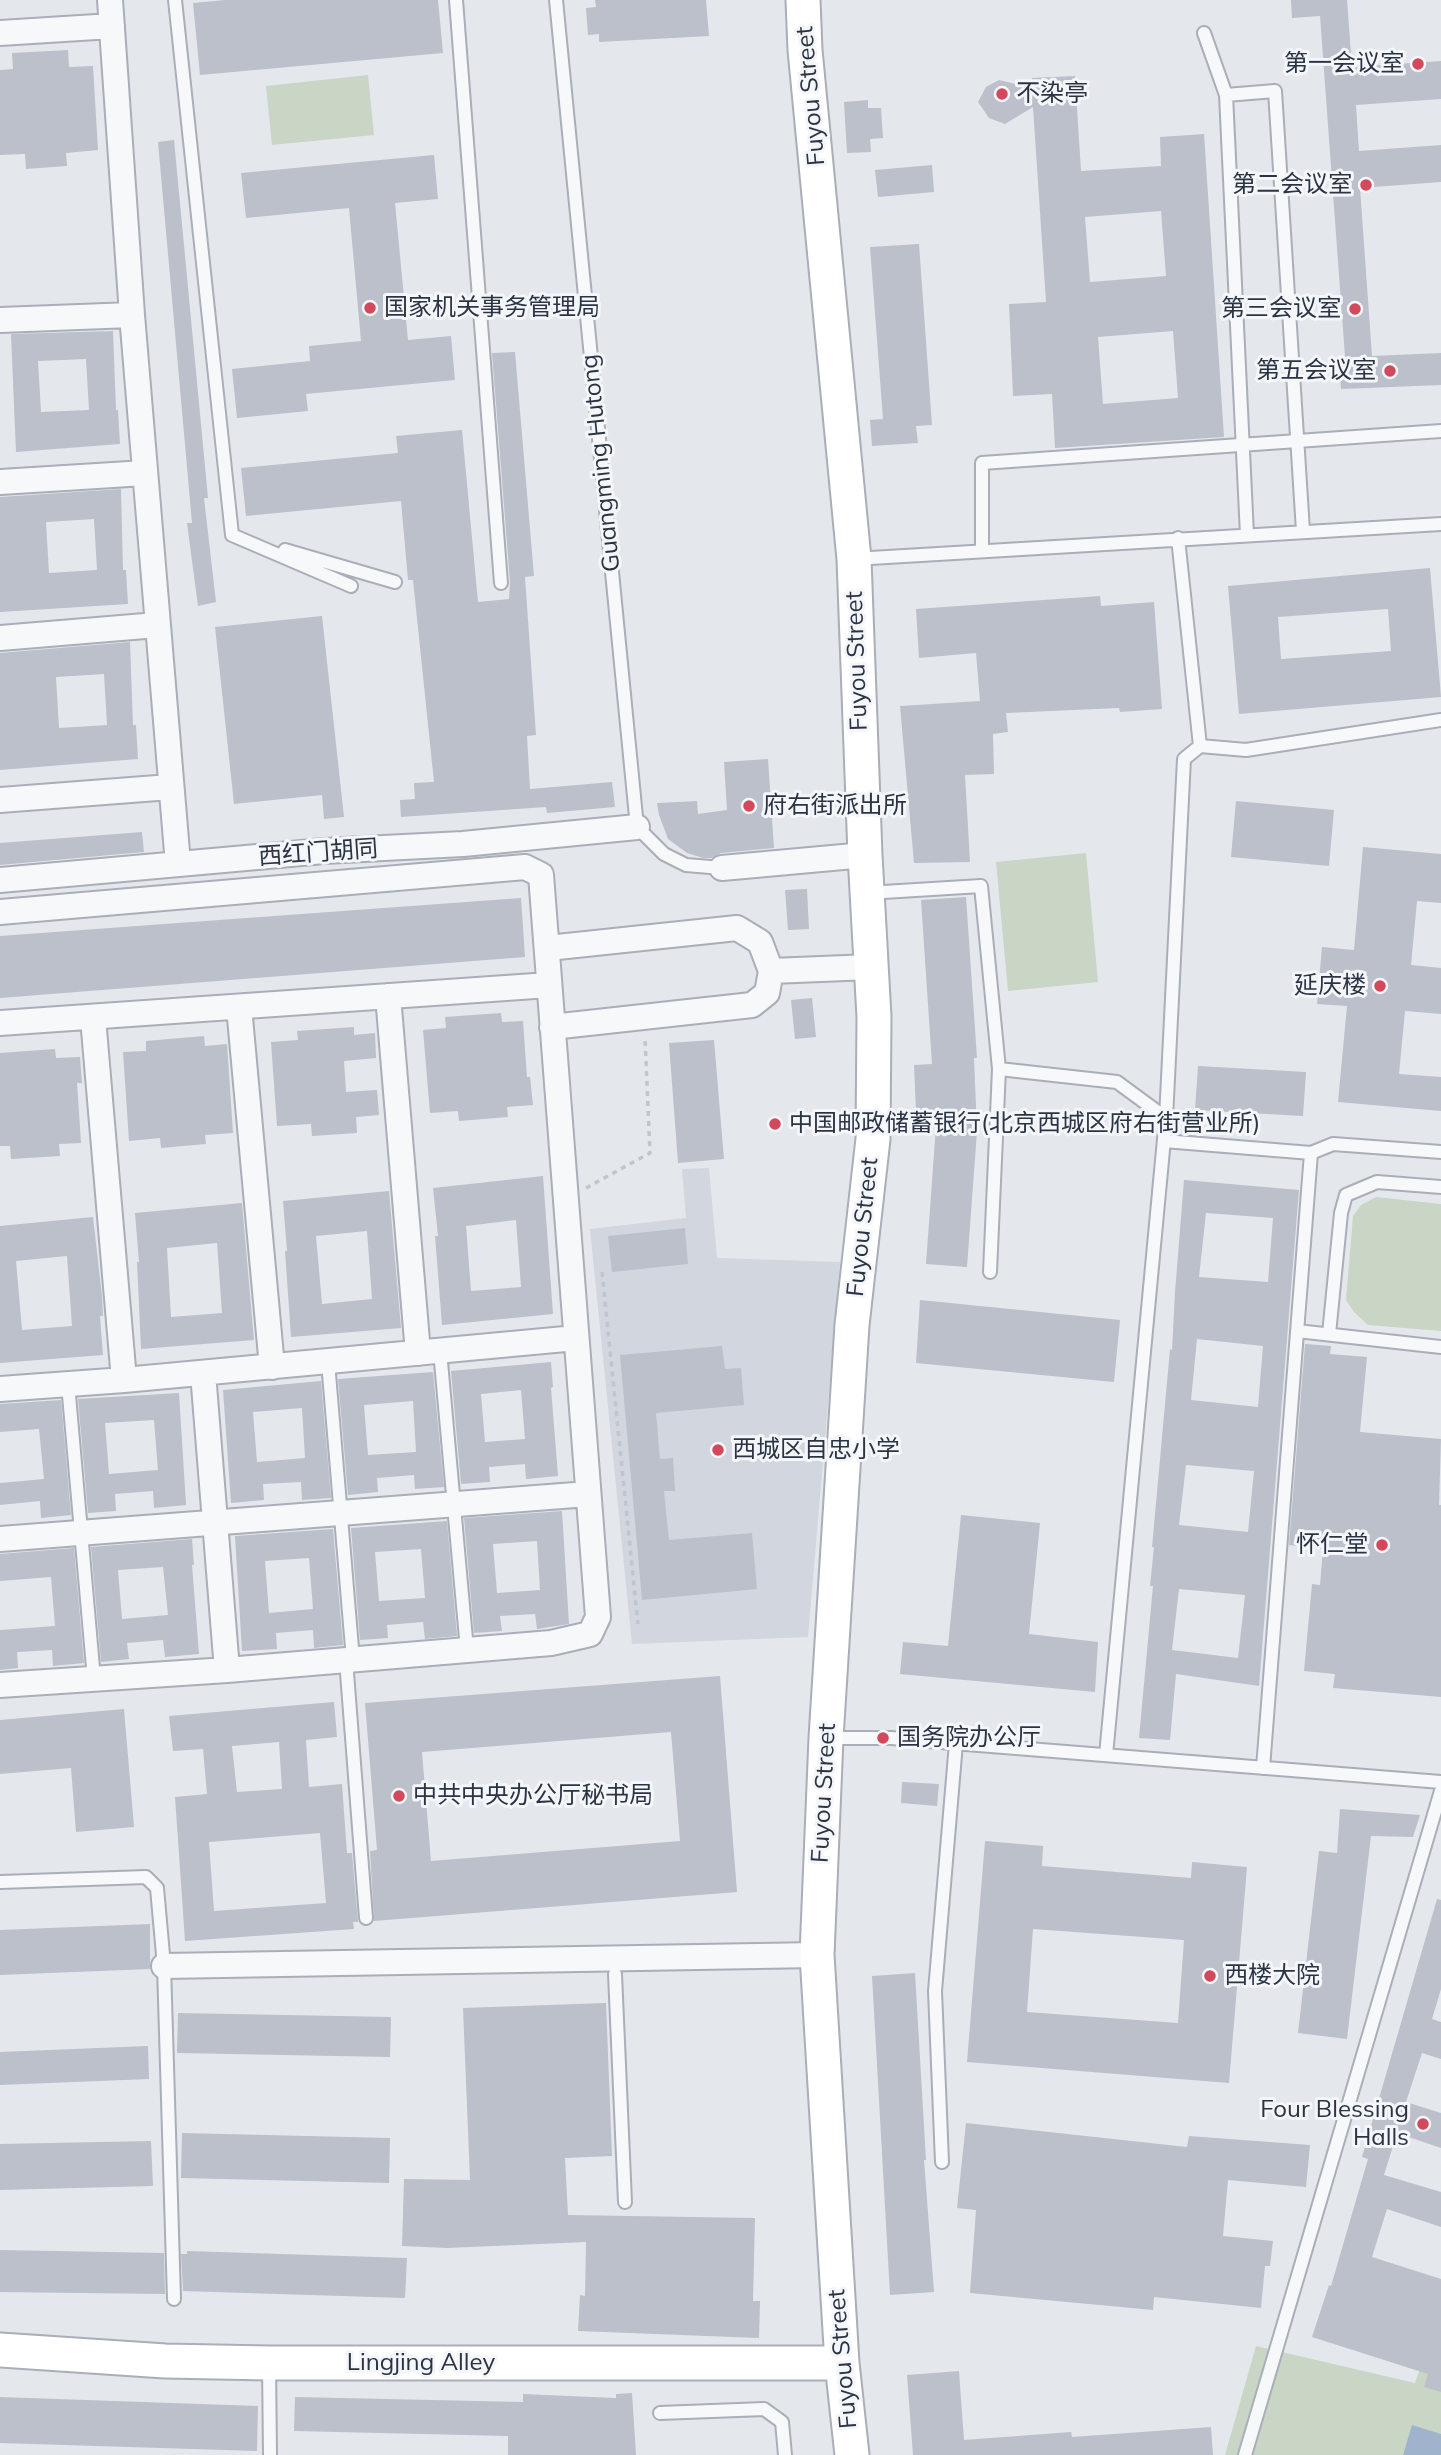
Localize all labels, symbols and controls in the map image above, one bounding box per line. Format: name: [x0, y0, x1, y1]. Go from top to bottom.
street label: Fuyou Street: [791, 25, 831, 167]
place label: 第一会议室: [1284, 50, 1404, 78]
marker: 第一会议室: [1410, 56, 1426, 72]
place label: 不染亭: [1016, 80, 1088, 108]
marker: 不染亭: [994, 86, 1010, 102]
place label: 第二会议室: [1232, 171, 1352, 199]
marker: 第二会议室: [1358, 177, 1374, 193]
place label: 国家机关事务管理局: [384, 294, 600, 322]
place label: 第三会议室: [1221, 295, 1341, 323]
marker: 国家机关事务管理局: [362, 300, 378, 316]
marker: 第三会议室: [1347, 301, 1363, 317]
street label: Guangming Hutong: [575, 353, 627, 573]
place label: 第五会议室: [1256, 357, 1376, 385]
marker: 第五会议室: [1382, 363, 1398, 379]
street label: Fuyou Street: [840, 591, 874, 731]
place label: 府右街派出所: [763, 792, 907, 820]
marker: 府右街派出所: [741, 798, 757, 814]
street label: 西红门胡同: [257, 834, 379, 872]
place label: 延庆楼: [1294, 972, 1366, 1000]
marker: 延庆楼: [1372, 978, 1388, 994]
place label: 中国邮政储蓄银行(北京西城区府右街营业所): [789, 1110, 1260, 1138]
marker: 中国邮政储蓄银行(北京西城区府右街营业所): [767, 1116, 783, 1132]
street label: Fuyou Street: [841, 1156, 885, 1298]
place label: 西城区自忠小学: [732, 1436, 900, 1464]
marker: 西城区自忠小学: [710, 1442, 726, 1458]
place label: 怀仁堂: [1296, 1531, 1368, 1559]
marker: 怀仁堂: [1374, 1537, 1390, 1553]
street label: Fuyou Street: [806, 1722, 842, 1864]
place label: 国务院办公厅: [897, 1724, 1041, 1752]
marker: 国务院办公厅: [875, 1730, 891, 1746]
place label: 中共中央办公厅秘书局: [413, 1782, 653, 1810]
marker: 中共中央办公厅秘书局: [391, 1788, 407, 1804]
place label: 西楼大院: [1224, 1962, 1320, 1990]
marker: 西楼大院: [1202, 1968, 1218, 1984]
place label: Four Blessing Halls: [1260, 2096, 1409, 2152]
marker: Four Blessing Halls: [1415, 2116, 1431, 2132]
street label: Fuyou Street: [823, 2288, 863, 2430]
street label: Lingjing Alley: [347, 2349, 495, 2377]

